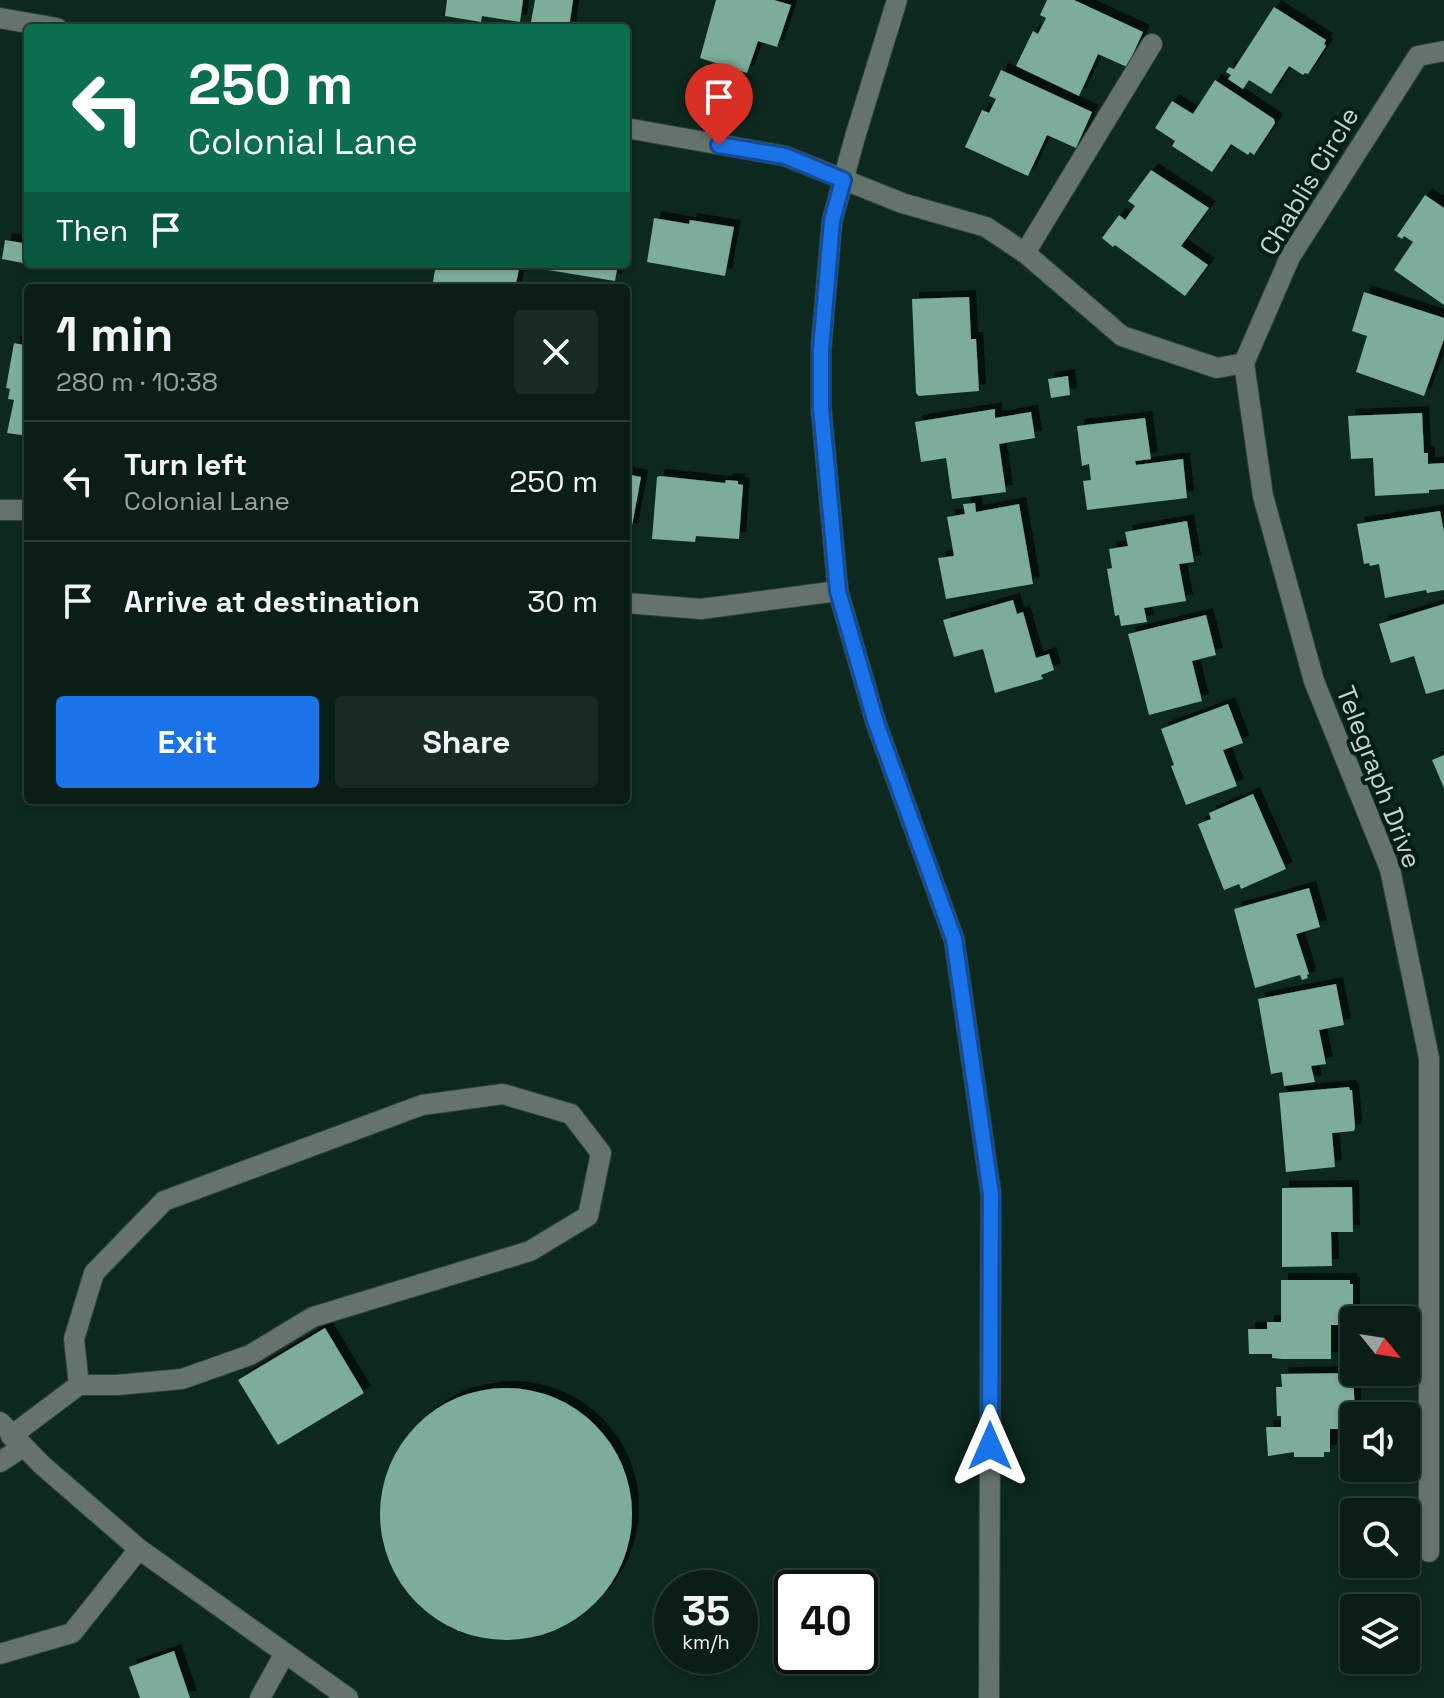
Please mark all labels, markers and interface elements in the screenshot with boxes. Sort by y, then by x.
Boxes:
text: 250 m [188,49,353,120]
icon: left [56,56,160,160]
pin [685,63,753,145]
icon: arrive [697,75,741,119]
street label: Chablis Circle [1251,101,1367,261]
text: Colonial Lane [188,119,418,165]
icon: arrive [144,208,188,252]
text: Then [56,211,128,250]
text: 1 min [56,304,173,365]
button: close [514,310,598,394]
text: 280 m · 10:38 [56,365,218,399]
text: Turn left [124,445,247,484]
icon: left [56,459,100,503]
text: 250 m [509,462,598,501]
text: Colonial Lane [124,484,290,518]
icon: arrive [56,579,100,623]
text: Arrive at destination [124,582,420,621]
text: 30 m [527,582,598,621]
street label: Telegraph Drive [1329,681,1429,873]
button: Exit [56,696,319,788]
button: Share [335,696,598,788]
north arrow [1340,1306,1420,1386]
map controls [1340,1306,1420,1674]
button: sound [1340,1402,1420,1482]
position arrow [948,1404,1032,1488]
button: search [1340,1498,1420,1578]
speed limit sign: 40 [774,1570,878,1674]
text: 35 [682,1586,730,1637]
button: layers [1340,1594,1420,1674]
text: km/h [682,1629,730,1655]

